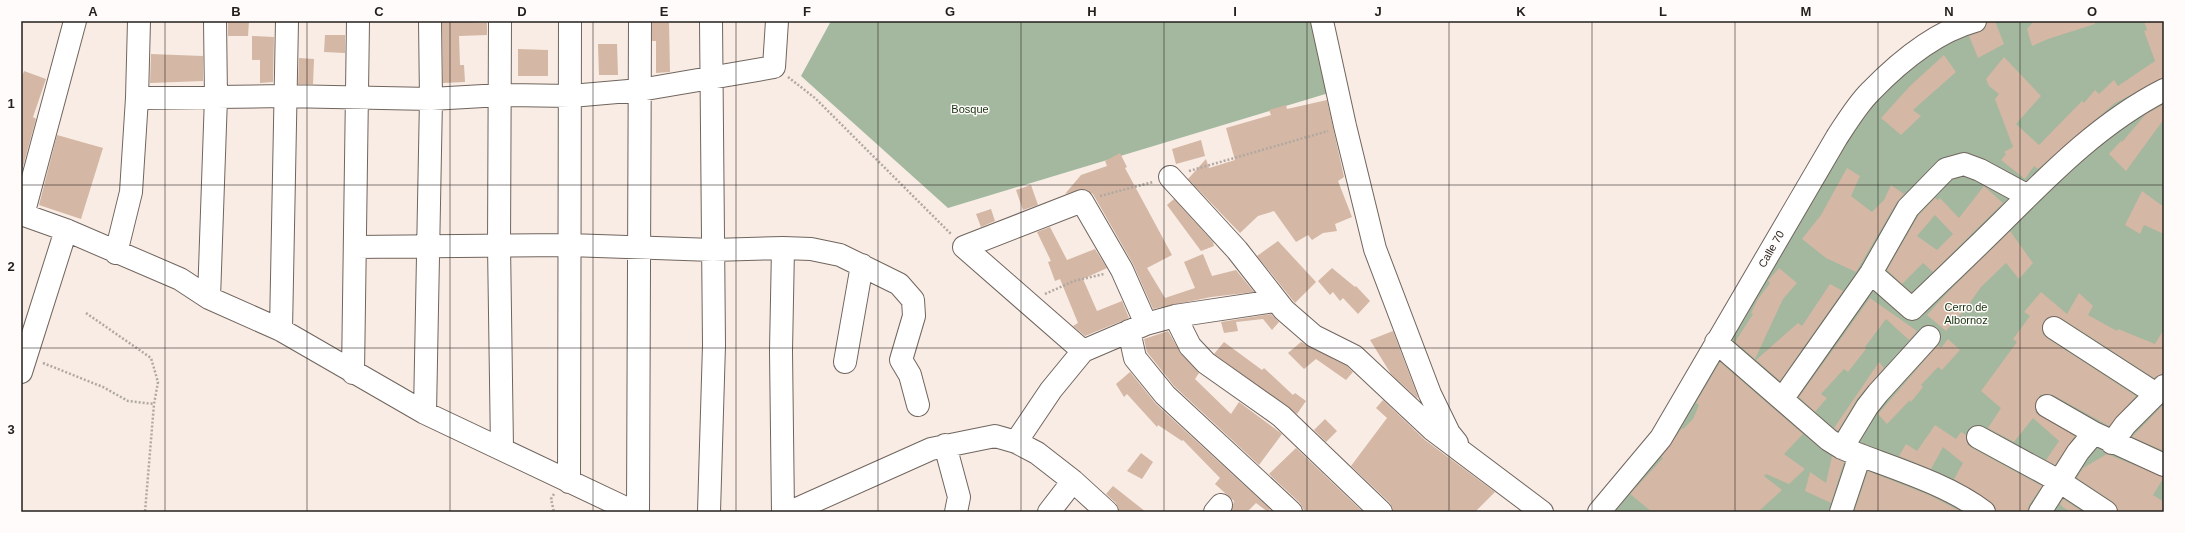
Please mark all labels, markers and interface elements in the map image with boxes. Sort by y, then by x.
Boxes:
text: A [88,4,98,19]
text: B [231,4,241,19]
text: C [374,4,384,19]
text: D [517,4,527,19]
text: E [660,4,669,19]
text: F [803,4,811,19]
text: G [945,4,955,19]
text: H [1087,4,1097,19]
text: I [1233,4,1237,19]
text: J [1374,4,1382,19]
text: K [1516,4,1526,19]
text: L [1659,4,1667,19]
text: M [1801,4,1811,19]
text: N [1944,4,1954,19]
text: O [2087,4,2097,19]
text: 1 [7,96,15,111]
park label: Bosque [951,103,989,115]
street label: Calle 70 [1756,229,1786,269]
text: 2 [7,259,15,274]
park label: Cerro de Albornoz [1944,301,1988,326]
text: 3 [7,422,15,437]

